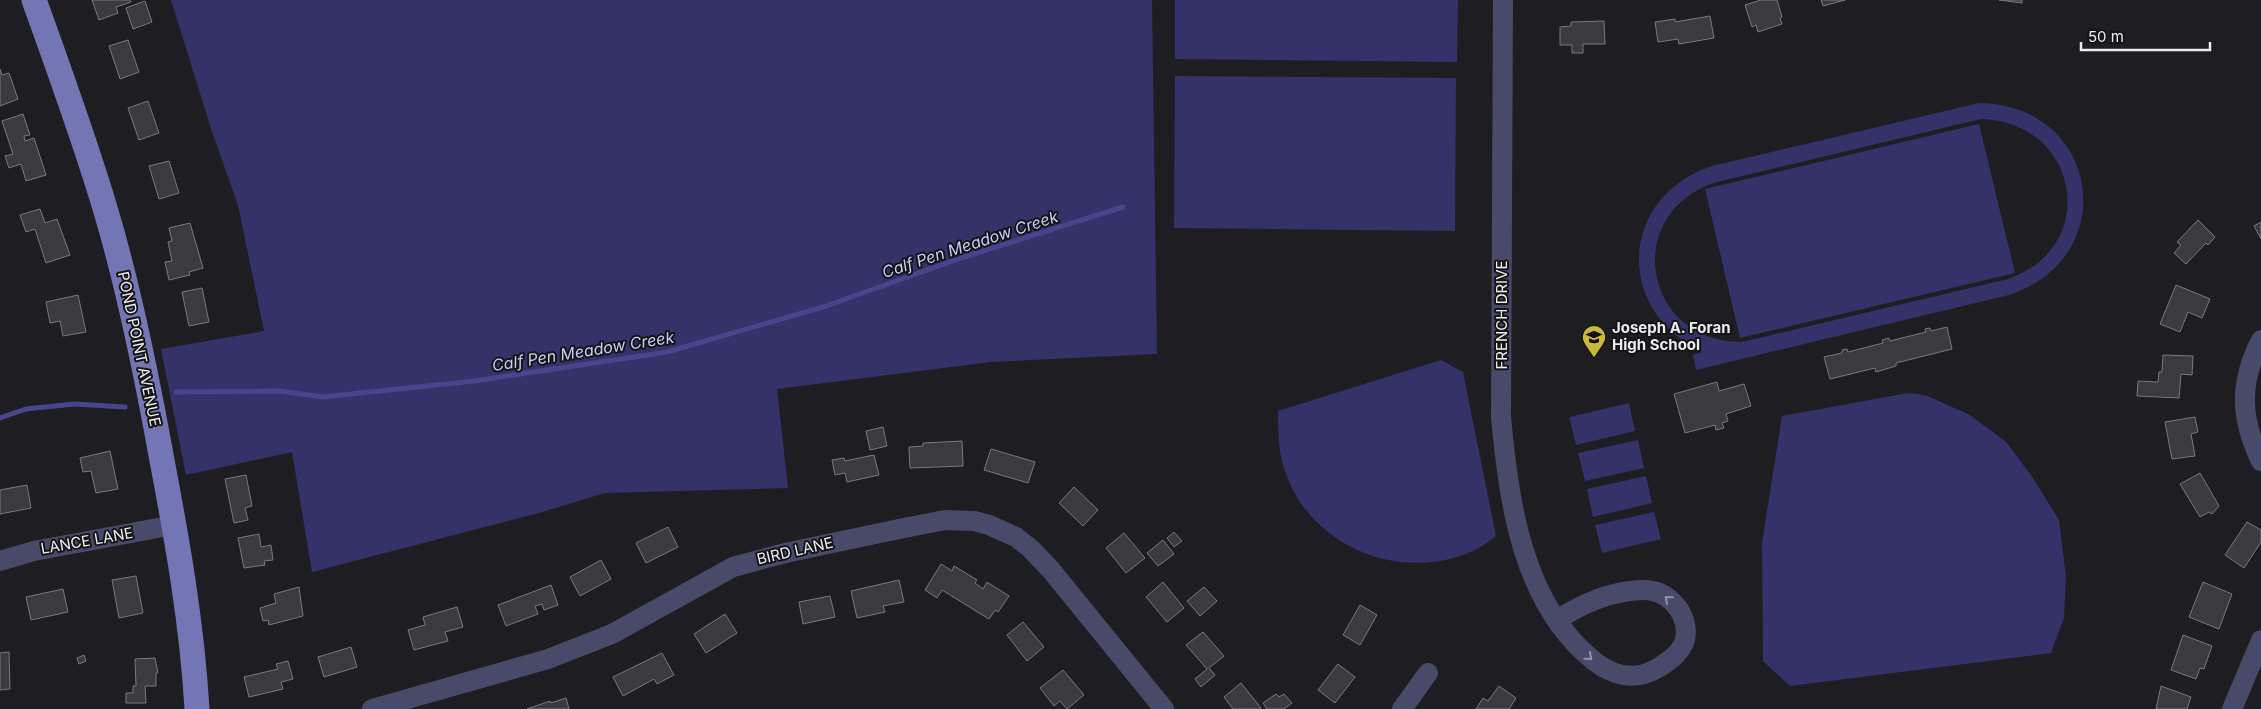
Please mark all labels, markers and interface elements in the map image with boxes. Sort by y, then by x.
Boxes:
scale bar [2081,20,2210,52]
text: 50 m [2088,27,2124,46]
water label: Calf Pen Meadow Creek [879,206,1061,282]
street label: FRENCH DRIVE [1492,260,1511,370]
street label: POND POINT AVENUE [114,270,165,428]
place label: Joseph A. Foran High School [1612,318,1730,354]
school or university icon: Joseph A. Foran High School [1581,324,1607,358]
water label: Calf Pen Meadow Creek [491,327,676,375]
street label: LANCE LANE [39,523,135,558]
street label: BIRD LANE [755,533,835,569]
one-way arrow [1665,596,1674,605]
one-way arrow [1583,651,1592,660]

